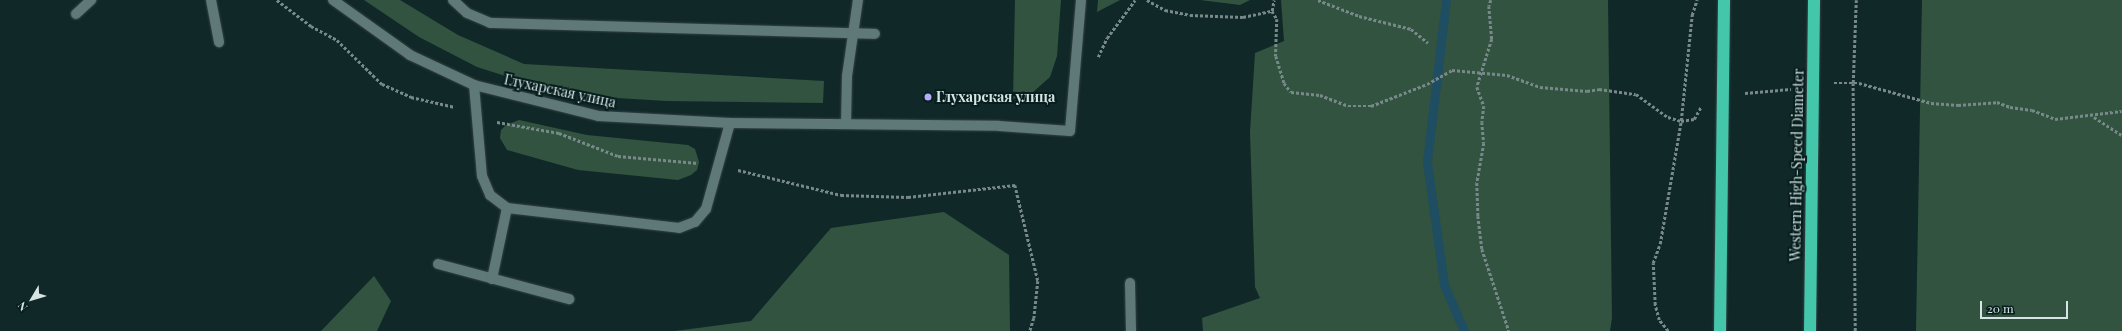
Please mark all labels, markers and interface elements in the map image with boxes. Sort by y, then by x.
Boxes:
street label: Western High-Speed Diameter [1787,68,1807,262]
street label: Глухарская улица [503,71,617,111]
place label: Глухарская улица [936,89,1055,105]
marker: Глухарская улица [923,92,933,102]
north arrow [12,279,52,319]
scale bar [1982,293,2070,319]
text: N [14,299,31,314]
text: 20 m [1987,300,2014,316]

